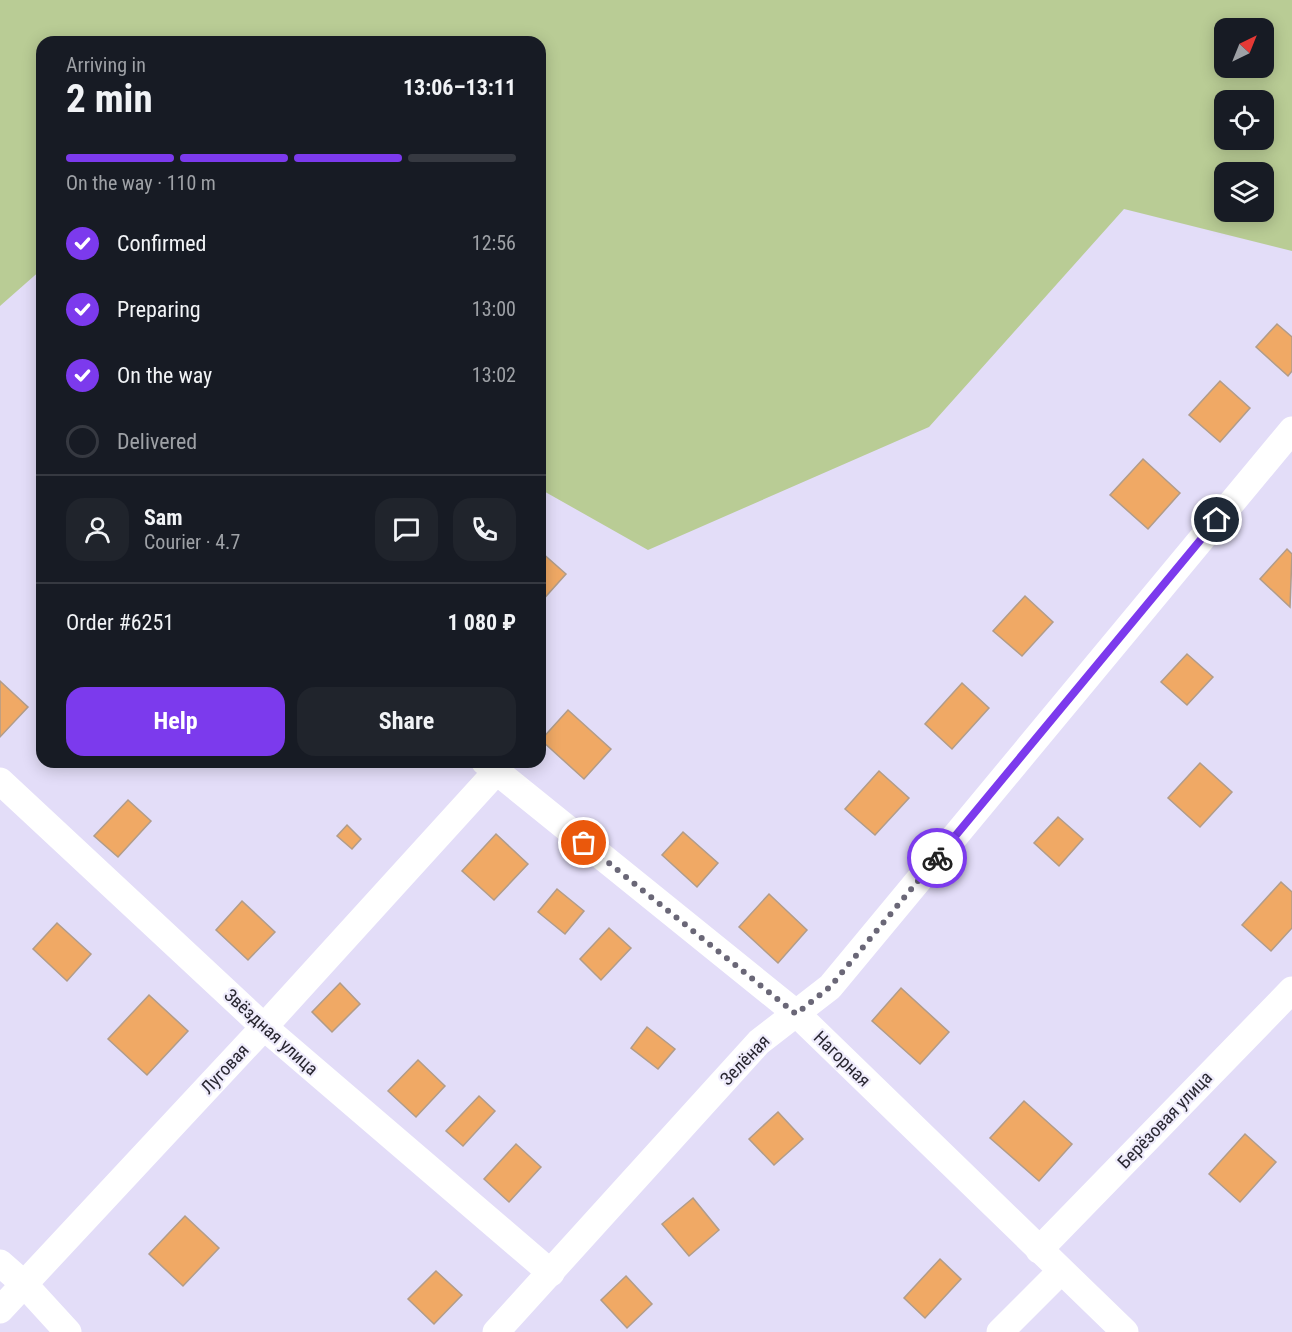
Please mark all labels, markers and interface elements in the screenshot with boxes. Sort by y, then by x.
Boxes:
north arrow [1214,18,1274,78]
map controls [1214,18,1274,222]
text: Arriving in [66,53,146,77]
text: 13:06–13:11 [403,75,516,100]
text: 2 min [66,76,153,122]
button: locate [1214,90,1274,150]
button: layers [1214,162,1274,222]
text: On the way · 110 m [66,171,216,195]
icon: check [66,227,99,260]
text: Confirmed [117,231,206,256]
text: 12:56 [472,231,516,255]
icon: check [66,293,99,326]
text: Preparing [117,297,201,322]
text: 13:00 [472,297,516,321]
icon: check [66,359,99,392]
text: On the way [117,363,212,388]
text: 13:02 [472,363,516,387]
text: Delivered [117,429,197,454]
pin [1191,494,1242,545]
button: person [66,498,129,561]
button: chat [375,498,438,561]
button: phone [453,498,516,561]
icon: home [1200,503,1233,536]
text: Sam [144,505,183,530]
text: Courier · 4.7 [144,530,240,554]
text: Order #6251 [66,610,174,635]
text: 1 080 ₽ [448,610,516,635]
button: Help [66,687,285,756]
button: Share [297,687,516,756]
pin [558,817,609,868]
icon: bag [567,826,600,859]
courier [907,828,967,888]
icon: bike [921,842,954,875]
street label: Звёздная улица [220,984,322,1079]
street label: Нагорная [810,1027,875,1091]
street label: Зелёная [716,1030,774,1089]
street label: Луговая [196,1039,253,1098]
street label: Берёзовая улица [1113,1067,1216,1173]

